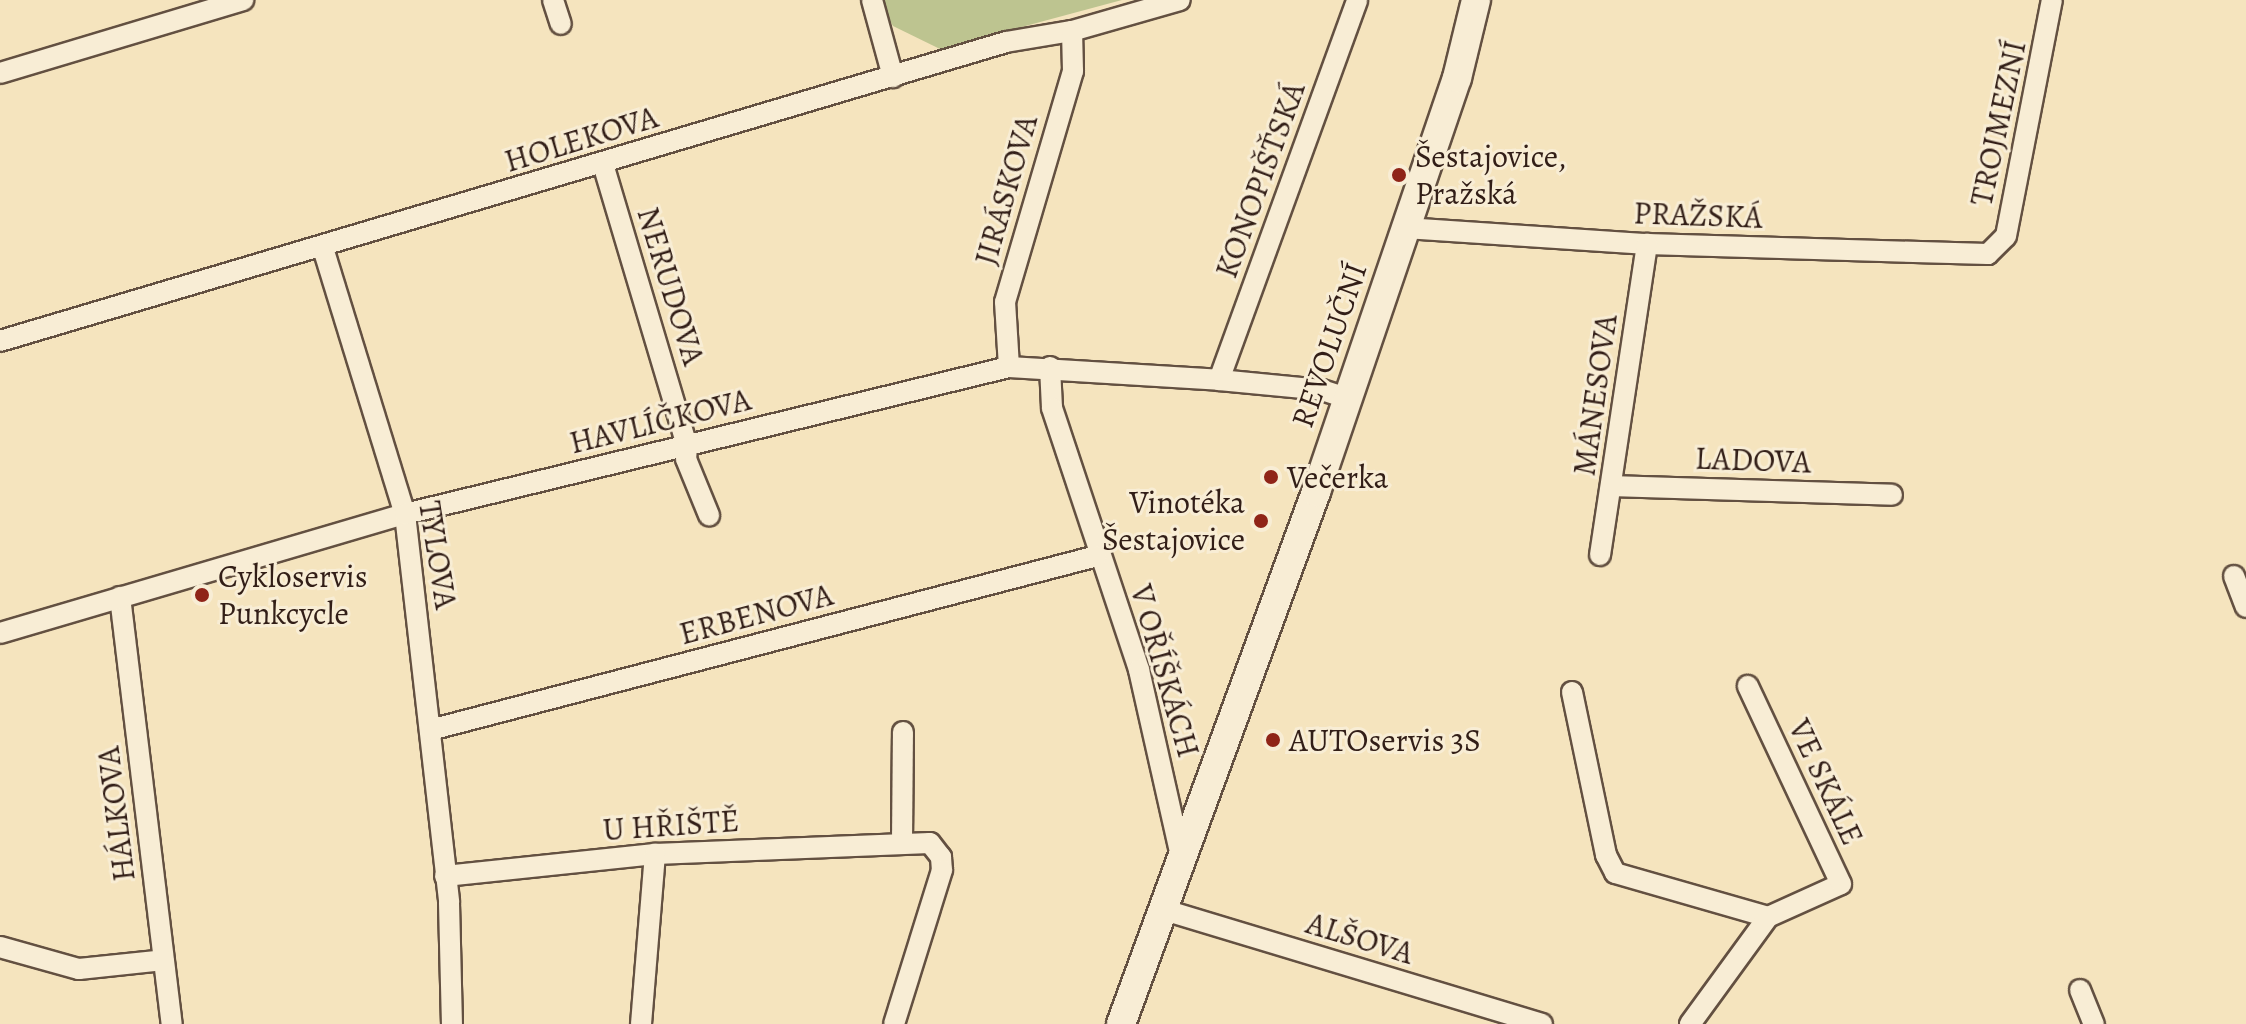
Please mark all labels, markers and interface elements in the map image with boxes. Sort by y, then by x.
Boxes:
street label: TROJMEZNÍ [1962,37,2034,209]
street label: KONOPIŠŤSKÁ [1207,77,1313,283]
street label: HOLEKOVA [500,97,662,181]
street label: JIRÁSKOVA [966,110,1046,270]
place label: Šestajovice, Pražská [1415,138,1567,213]
marker: Šestajovice, Pražská [1390,166,1408,184]
street label: PRAŽSKÁ [1633,194,1763,236]
street label: NERUDOVA [629,202,713,370]
street label: REVOLUČNÍ [1283,258,1375,432]
street label: MÁNESOVA [1565,312,1625,478]
street label: HAVLÍČKOVA [565,380,755,462]
street label: LADOVA [1694,439,1812,481]
place label: Večerka [1287,458,1388,496]
marker: Večerka [1262,468,1280,486]
place label: Vinotéka Šestajovice [1102,484,1245,559]
street label: TYLOVA [411,498,465,612]
marker: Vinotéka Šestajovice [1252,512,1270,530]
place label: Cykloservis Punkcycle [218,558,368,633]
street label: ERBENOVA [675,575,837,653]
street label: V OŘÍŠKÁCH [1122,580,1208,762]
marker: Cykloservis Punkcycle [193,586,211,604]
street label: VE SKÁLE [1780,713,1872,851]
place label: AUTOservis 3S [1289,721,1481,759]
marker: AUTOservis 3S [1264,731,1282,749]
street label: HÁLKOVA [89,744,143,884]
street label: U HŘIŠTĚ [601,801,741,849]
street label: ALŠOVA [1302,904,1418,972]

